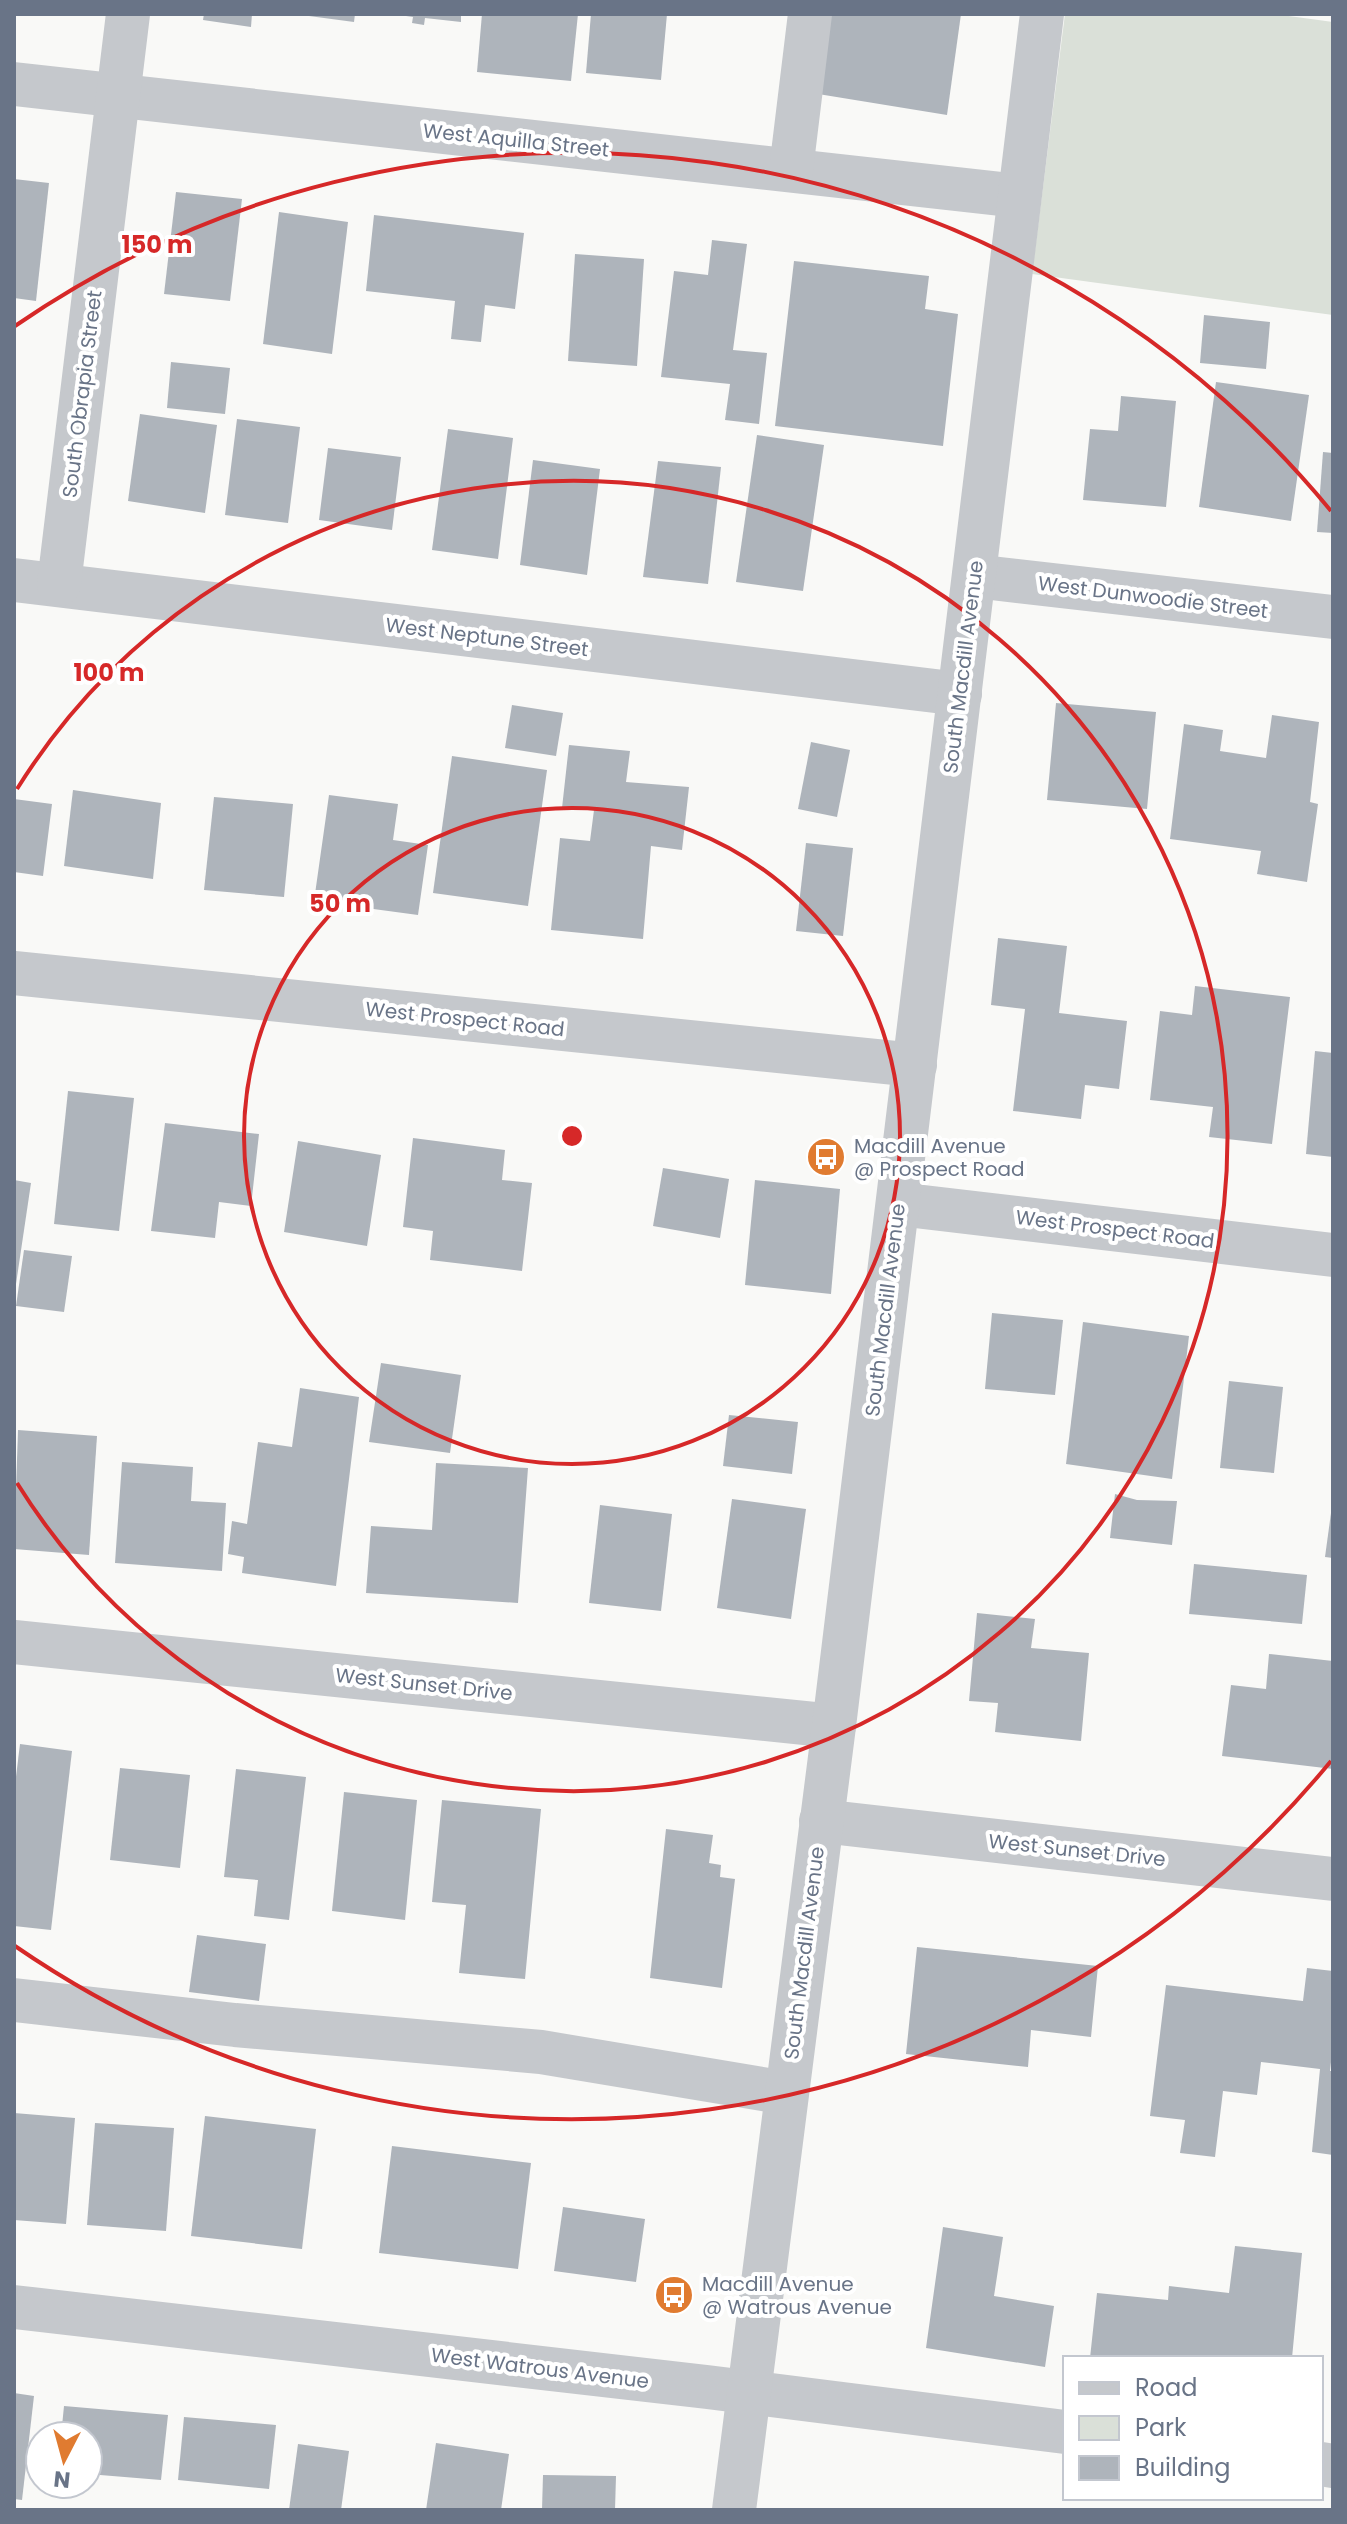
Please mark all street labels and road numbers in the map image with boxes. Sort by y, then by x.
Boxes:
street label: West Aquilla Street [422,116,610,164]
street label: South Obrapia Street [55,289,109,499]
street label: South Macdill Avenue [936,559,990,775]
street label: West Dunwoodie Street [1036,569,1270,625]
street label: West Neptune Street [384,611,590,663]
street label: West Prospect Road [364,995,566,1043]
street label: South Macdill Avenue [858,1202,912,1418]
street label: West Prospect Road [1014,1203,1216,1255]
street label: West Sunset Drive [334,1661,514,1707]
street label: West Sunset Drive [987,1827,1167,1873]
street label: South Macdill Avenue [777,1845,831,2061]
street label: West Watrous Avenue [429,2341,651,2395]

